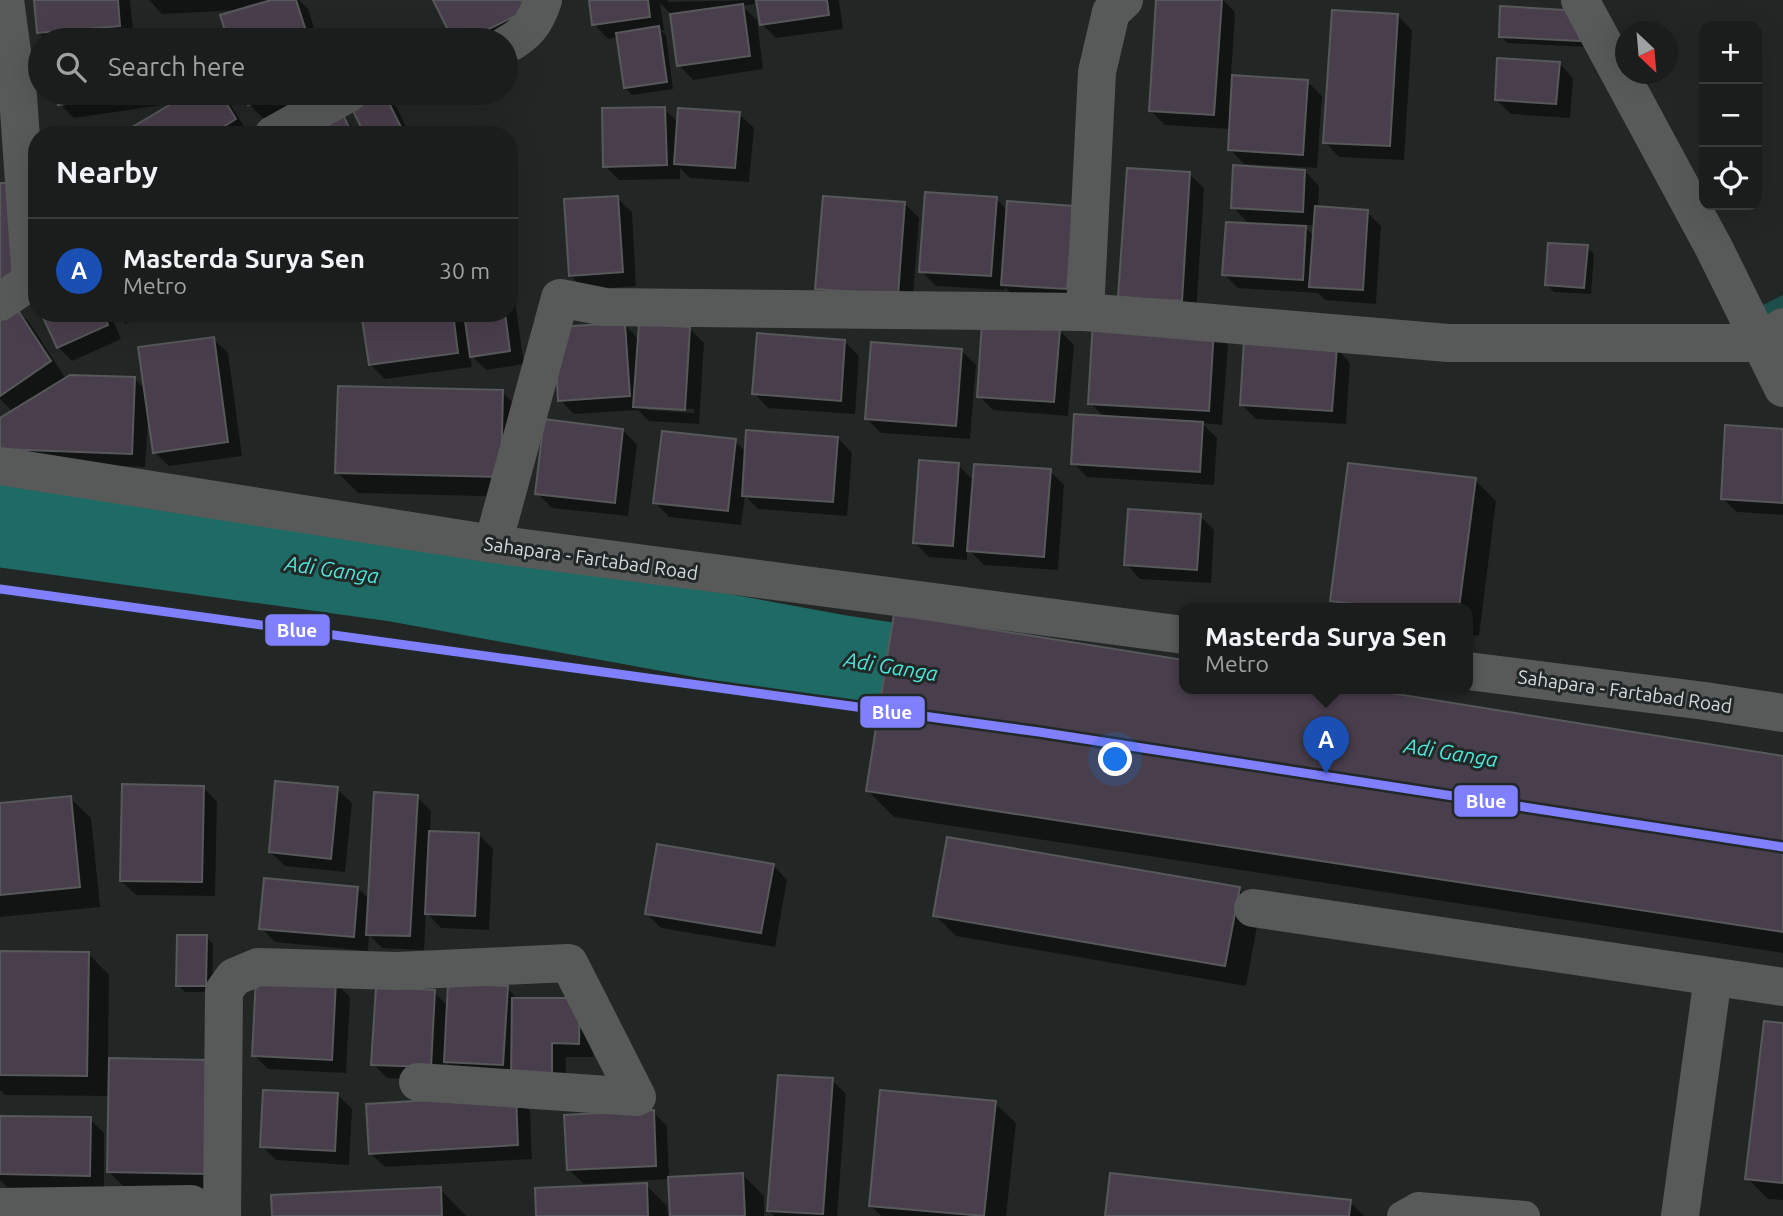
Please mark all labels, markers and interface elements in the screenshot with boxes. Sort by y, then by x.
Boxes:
north arrow [1615,21,1678,84]
map controls [1699,21,1762,210]
button: + [1699,21,1762,84]
search box [28,28,518,105]
icon: search [52,48,90,86]
text: Search here [108,52,245,81]
button: − [1699,84,1762,147]
button: locate [1699,147,1762,210]
text: Nearby [56,155,158,189]
text: Masterda Surya Sen [123,244,365,273]
text: A [71,258,87,283]
text: 30 m [439,258,490,283]
text: Metro [123,273,187,298]
street label: Sahapara - Fartabad Road [483,532,699,584]
water label: Adi Ganga [282,550,381,587]
popup [1179,603,1473,694]
line badge: Blue [264,613,331,647]
text: Blue [277,619,317,641]
text: Masterda Surya Sen [1205,622,1447,651]
water label: Adi Ganga [841,647,940,685]
text: Metro [1205,651,1269,676]
street label: Sahapara - Fartabad Road [1517,665,1733,717]
line badge: Blue [859,695,926,729]
text: Blue [872,701,912,723]
pin: A [1303,716,1349,774]
water label: Adi Ganga [1401,733,1500,771]
your location [1098,742,1132,776]
line badge: Blue [1453,784,1519,818]
text: Blue [1466,790,1506,812]

